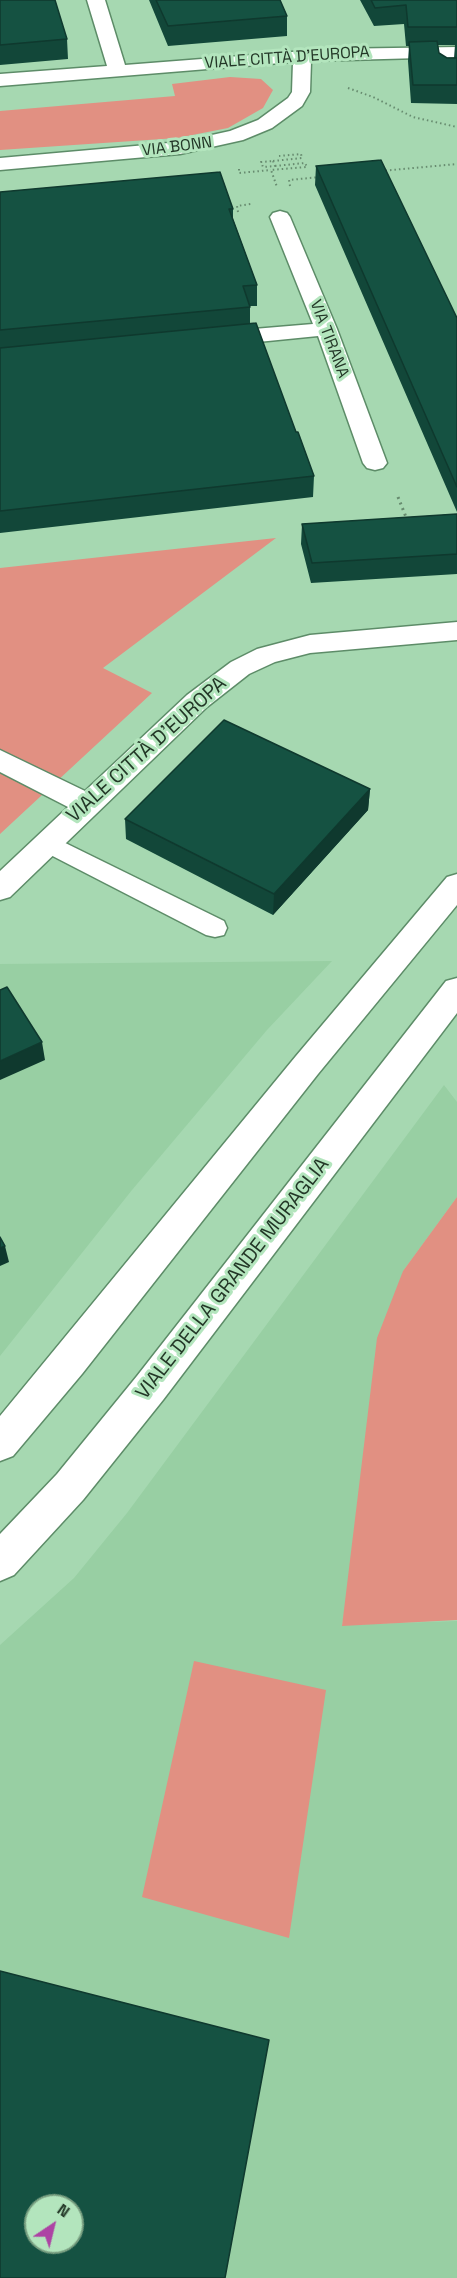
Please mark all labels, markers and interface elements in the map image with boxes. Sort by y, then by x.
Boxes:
street label: VIALE CITTÀ D'EUROPA [204,43,370,73]
street label: VIA BONN [141,133,213,161]
street label: VIA TIRANA [305,297,353,381]
street label: VIALE CITTÀ D'EUROPA [62,672,232,828]
street label: VIALE DELLA GRANDE MURAGLIA [131,1153,335,1405]
north arrow [24,2194,84,2254]
text: N [53,2199,74,2222]

